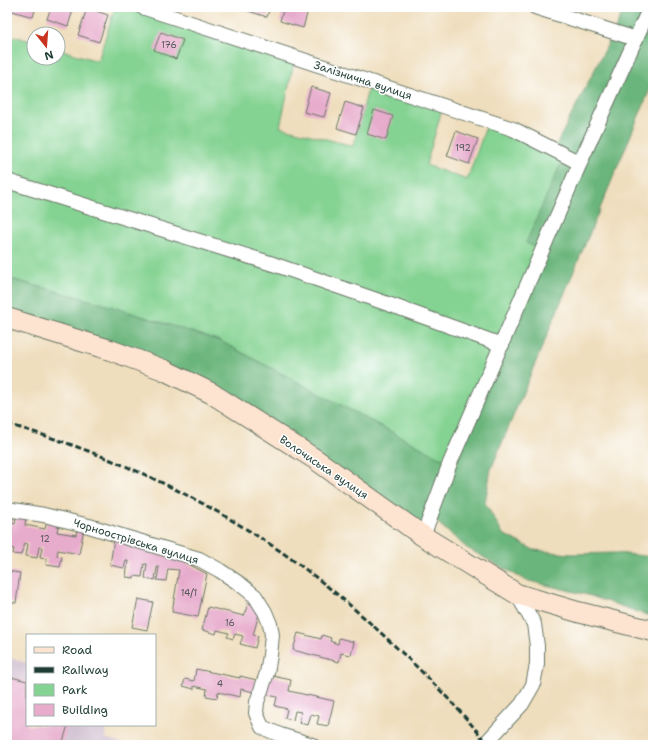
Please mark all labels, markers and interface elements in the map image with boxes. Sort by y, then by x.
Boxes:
north arrow [26,26,66,66]
house number: 176 [161,39,177,51]
text: N [42,47,55,64]
street label: Залізнична вулиця [312,58,414,103]
house number: 192 [455,142,471,154]
street label: Волочиська вулиця [276,432,371,503]
street label: Чорноострівська вулиця [71,515,200,568]
house number: 12 [40,533,50,545]
house number: 14/1 [181,587,197,599]
house number: 16 [225,617,235,629]
legend [26,634,156,726]
text: Road [62,642,93,658]
text: Railway [62,662,109,678]
house number: 4 [217,678,223,690]
text: Park [62,682,88,698]
text: Building [62,702,108,718]

